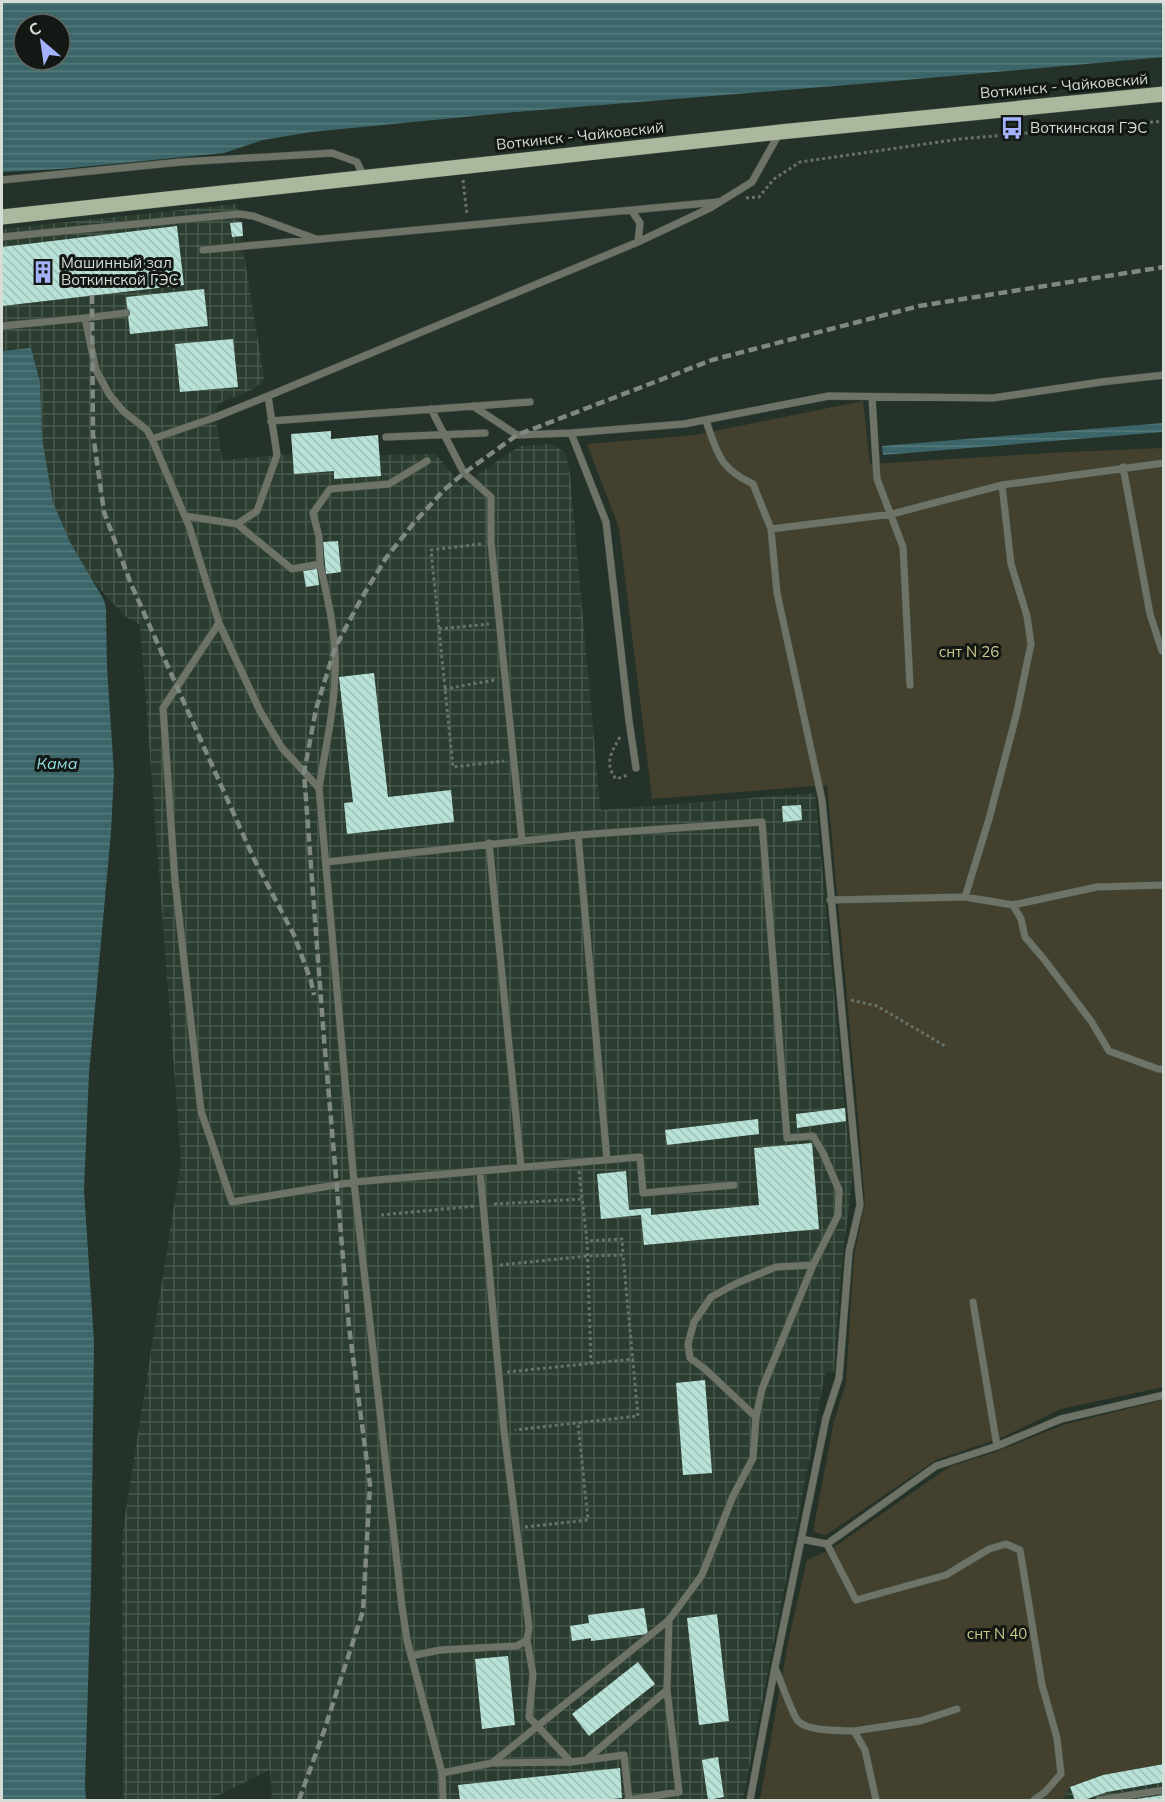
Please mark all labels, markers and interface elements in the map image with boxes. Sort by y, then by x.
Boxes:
north arrow [12,12,72,72]
text: С [25,17,44,40]
street label: Воткинск - Чайковский [979,69,1149,102]
bus stop icon: Воткинская ГЭС [999,115,1025,141]
street label: Воткинск - Чайковский [495,117,665,154]
place label: Воткинская ГЭС [1030,118,1148,137]
place label: Машинный зал Воткинской ГЭС [61,253,179,289]
building icon: Машинный зал Воткинской ГЭС [30,259,56,285]
park label: снт N 26 [939,642,999,661]
water label: Кама [37,753,78,773]
park label: снт N 40 [967,1624,1027,1643]

